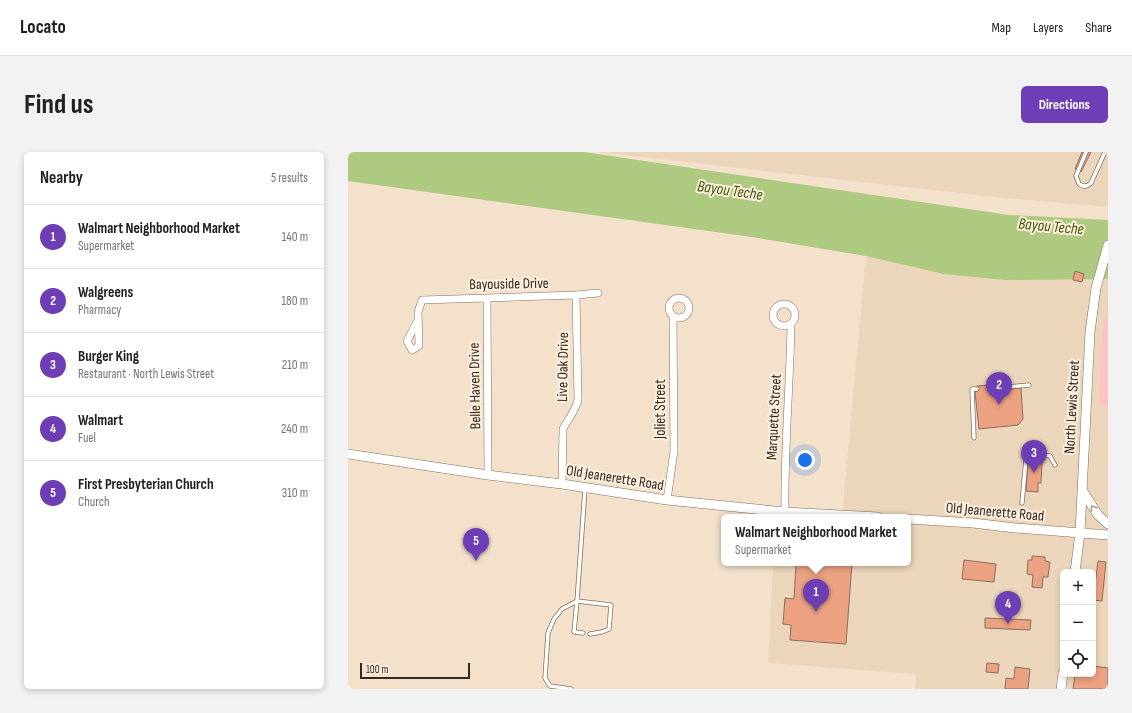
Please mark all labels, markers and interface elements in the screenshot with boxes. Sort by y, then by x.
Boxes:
text: Locato [20,16,66,39]
text: Map [991,19,1011,36]
text: Layers [1033,19,1063,36]
text: Share [1085,19,1112,36]
button: Directions [1021,86,1108,123]
text: Find us [24,88,93,121]
text: Nearby [40,168,83,188]
text: 5 results [271,170,308,186]
water label: Bayou Teche [696,177,764,205]
water label: Bayou Teche [1017,215,1085,239]
text: Walmart Neighborhood Market [78,219,240,238]
text: 1 [50,229,56,245]
text: 140 m [282,229,308,245]
text: Supermarket [78,238,134,254]
street label: Bayouside Drive [469,274,549,294]
text: Walgreens [78,283,133,302]
text: 2 [50,293,56,309]
text: 180 m [282,293,308,309]
text: Pharmacy [78,302,121,318]
street label: Live Oak Drive [553,332,573,402]
street label: Belle Haven Drive [465,342,485,430]
text: Burger King [78,347,139,366]
text: 3 [50,357,56,373]
text: 210 m [282,357,308,373]
street label: North Lewis Street [1060,359,1084,454]
text: Restaurant · North Lewis Street [78,366,214,382]
pin: 2 [986,372,1012,405]
street label: Marquette Street [762,373,786,461]
street label: Joliet Street [651,379,670,440]
text: Walmart [78,411,123,430]
text: 4 [50,421,56,437]
text: 240 m [281,421,308,437]
text: Fuel [78,430,96,446]
pin: 3 [1021,440,1047,473]
your location [795,450,815,470]
street label: Old Jeanerette Road [565,461,665,495]
text: First Presbyterian Church [78,475,214,494]
text: 5 [50,485,56,501]
text: 310 m [282,485,308,501]
text: Church [78,494,110,510]
street label: Old Jeanerette Road [945,498,1045,526]
one-way arrow [1091,505,1098,512]
popup [721,514,911,566]
text: Walmart Neighborhood Market [735,523,897,542]
pin: 5 [463,528,489,561]
text: Supermarket [735,542,791,558]
map controls [1060,569,1096,677]
button: + [1060,569,1096,605]
pin: 1 [803,579,829,612]
pin: 4 [995,591,1021,624]
button: − [1060,605,1096,641]
button: locate [1060,641,1096,677]
scale bar [360,661,470,680]
text: 100 m [366,663,388,676]

